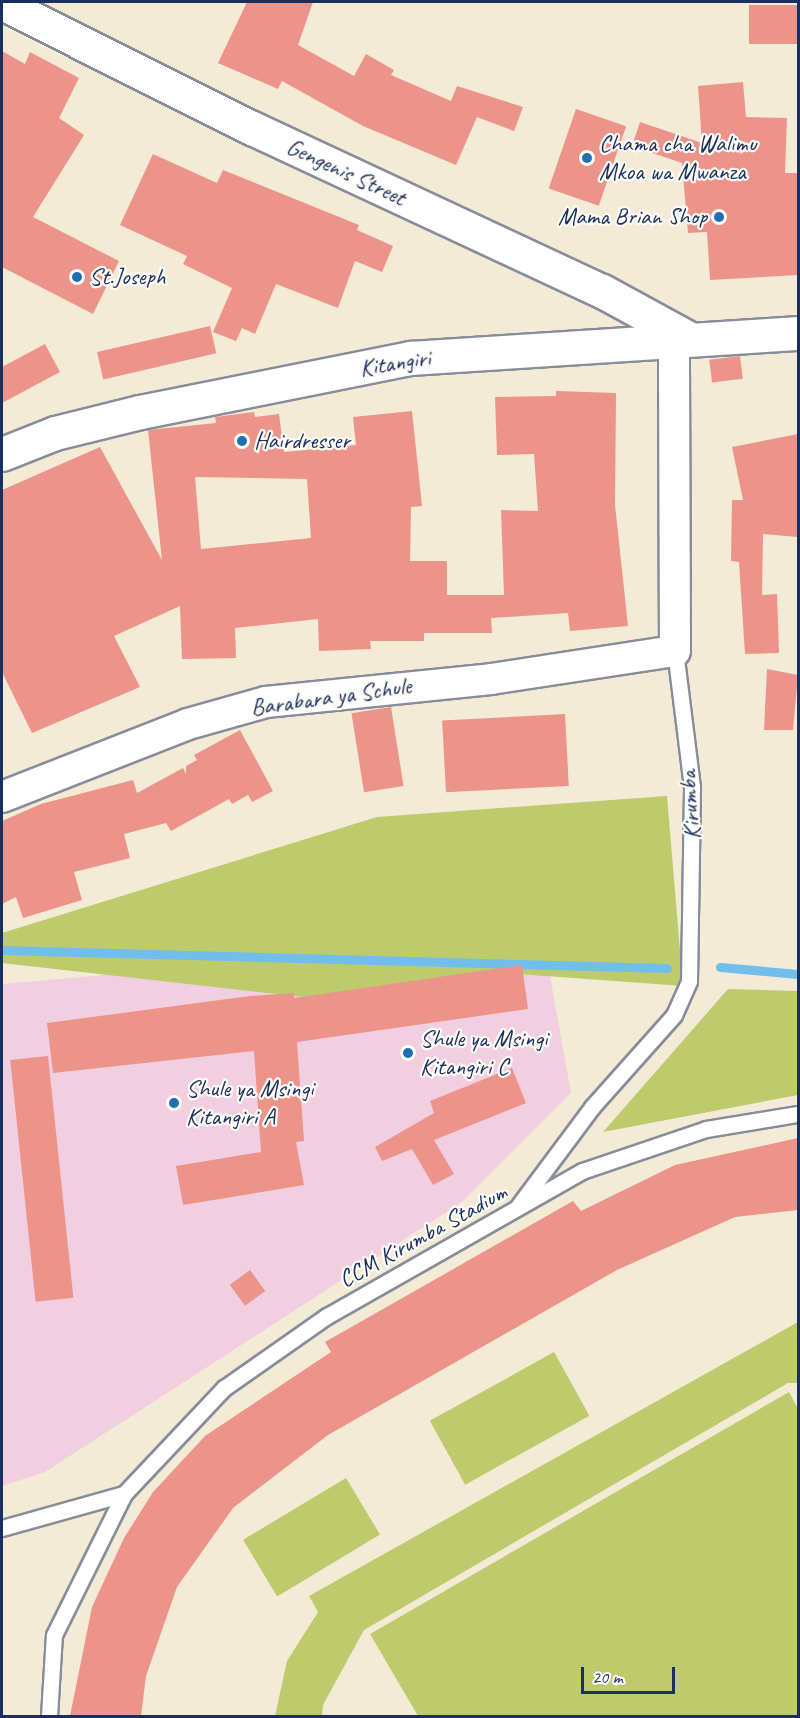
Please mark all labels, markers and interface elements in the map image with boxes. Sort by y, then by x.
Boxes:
place label: Chama cha Walimu Mkoa wa Mwanza [599,130,758,186]
street label: Gengenis Street [282,132,410,212]
marker: Chama cha Walimu Mkoa wa Mwanza [580,151,594,165]
place label: Mama Brian Shop [558,203,707,231]
marker: Mama Brian Shop [712,210,726,224]
place label: St.Joseph [89,263,165,291]
marker: St.Joseph [70,270,84,284]
street label: Kitangiri [358,343,432,383]
place label: Hairdresser [254,427,350,455]
marker: Hairdresser [235,434,249,448]
street label: Barabara ya Schule [249,671,413,723]
street label: Kirumba [673,769,707,841]
place label: Shule ya Msingi Kitangiri C [420,1025,548,1081]
marker: Shule ya Msingi Kitangiri C [401,1046,415,1060]
place label: Shule ya Msingi Kitangiri A [186,1075,314,1131]
marker: Shule ya Msingi Kitangiri A [167,1096,181,1110]
street label: CCM Kirumba Stadium [334,1178,512,1294]
scale bar [584,1655,678,1693]
text: 20 m [592,1666,623,1688]

